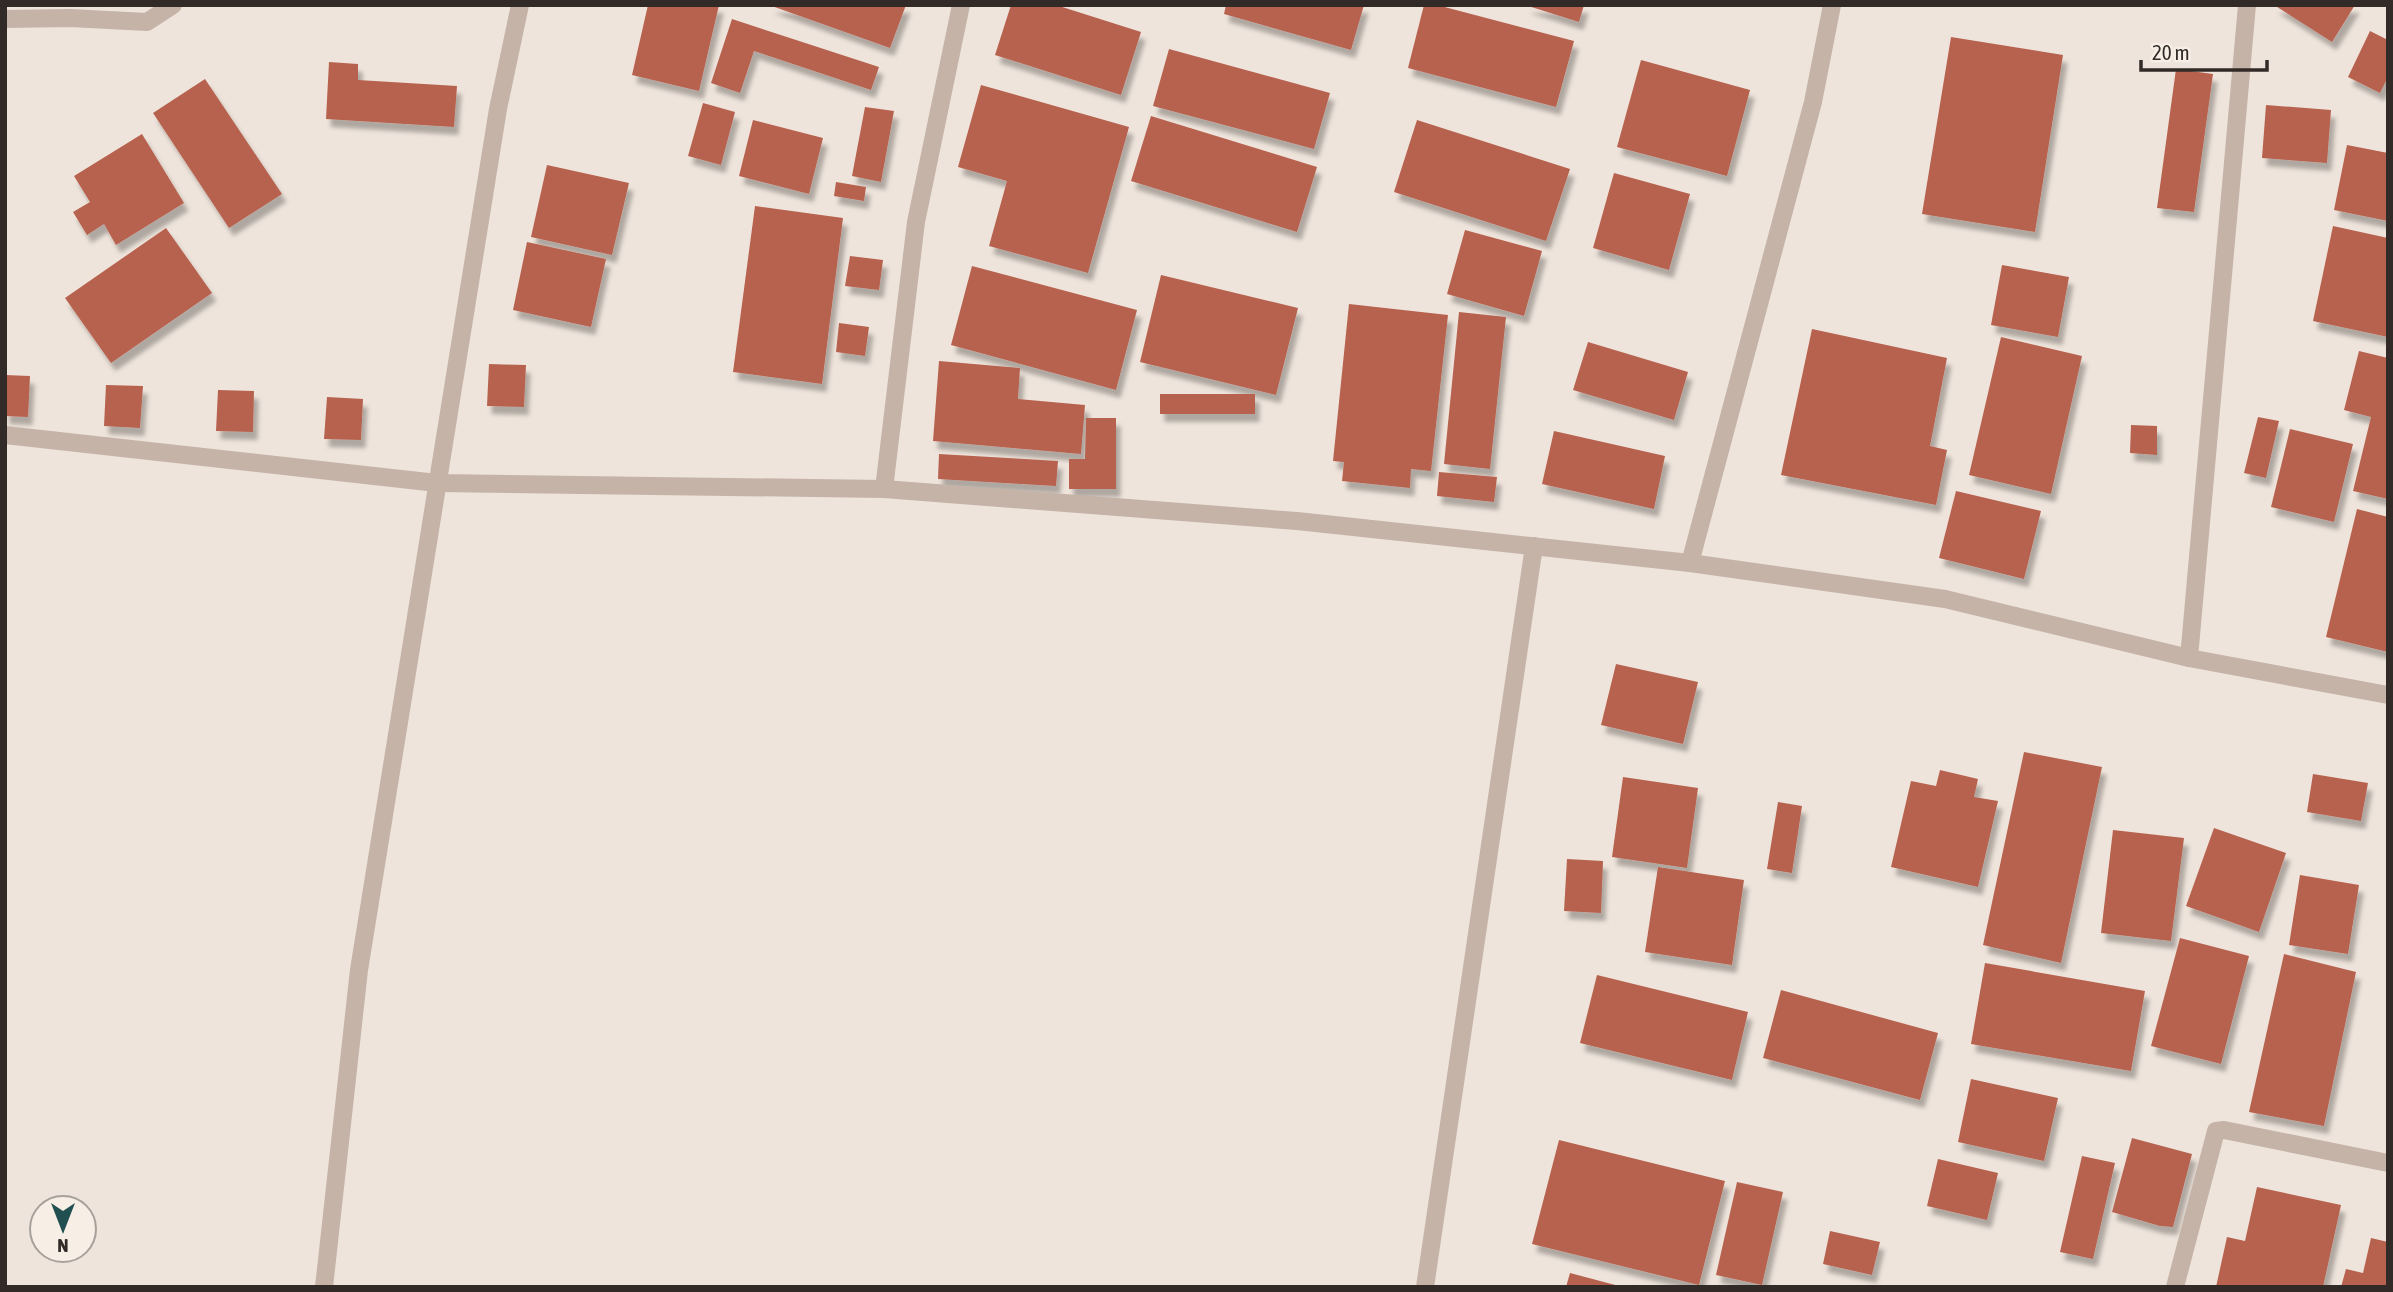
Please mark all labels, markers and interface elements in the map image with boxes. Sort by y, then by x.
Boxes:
scale bar [2141,28,2267,72]
text: 20 m [2152,40,2190,64]
north arrow [28,1194,98,1264]
text: N [57,1235,69,1257]

